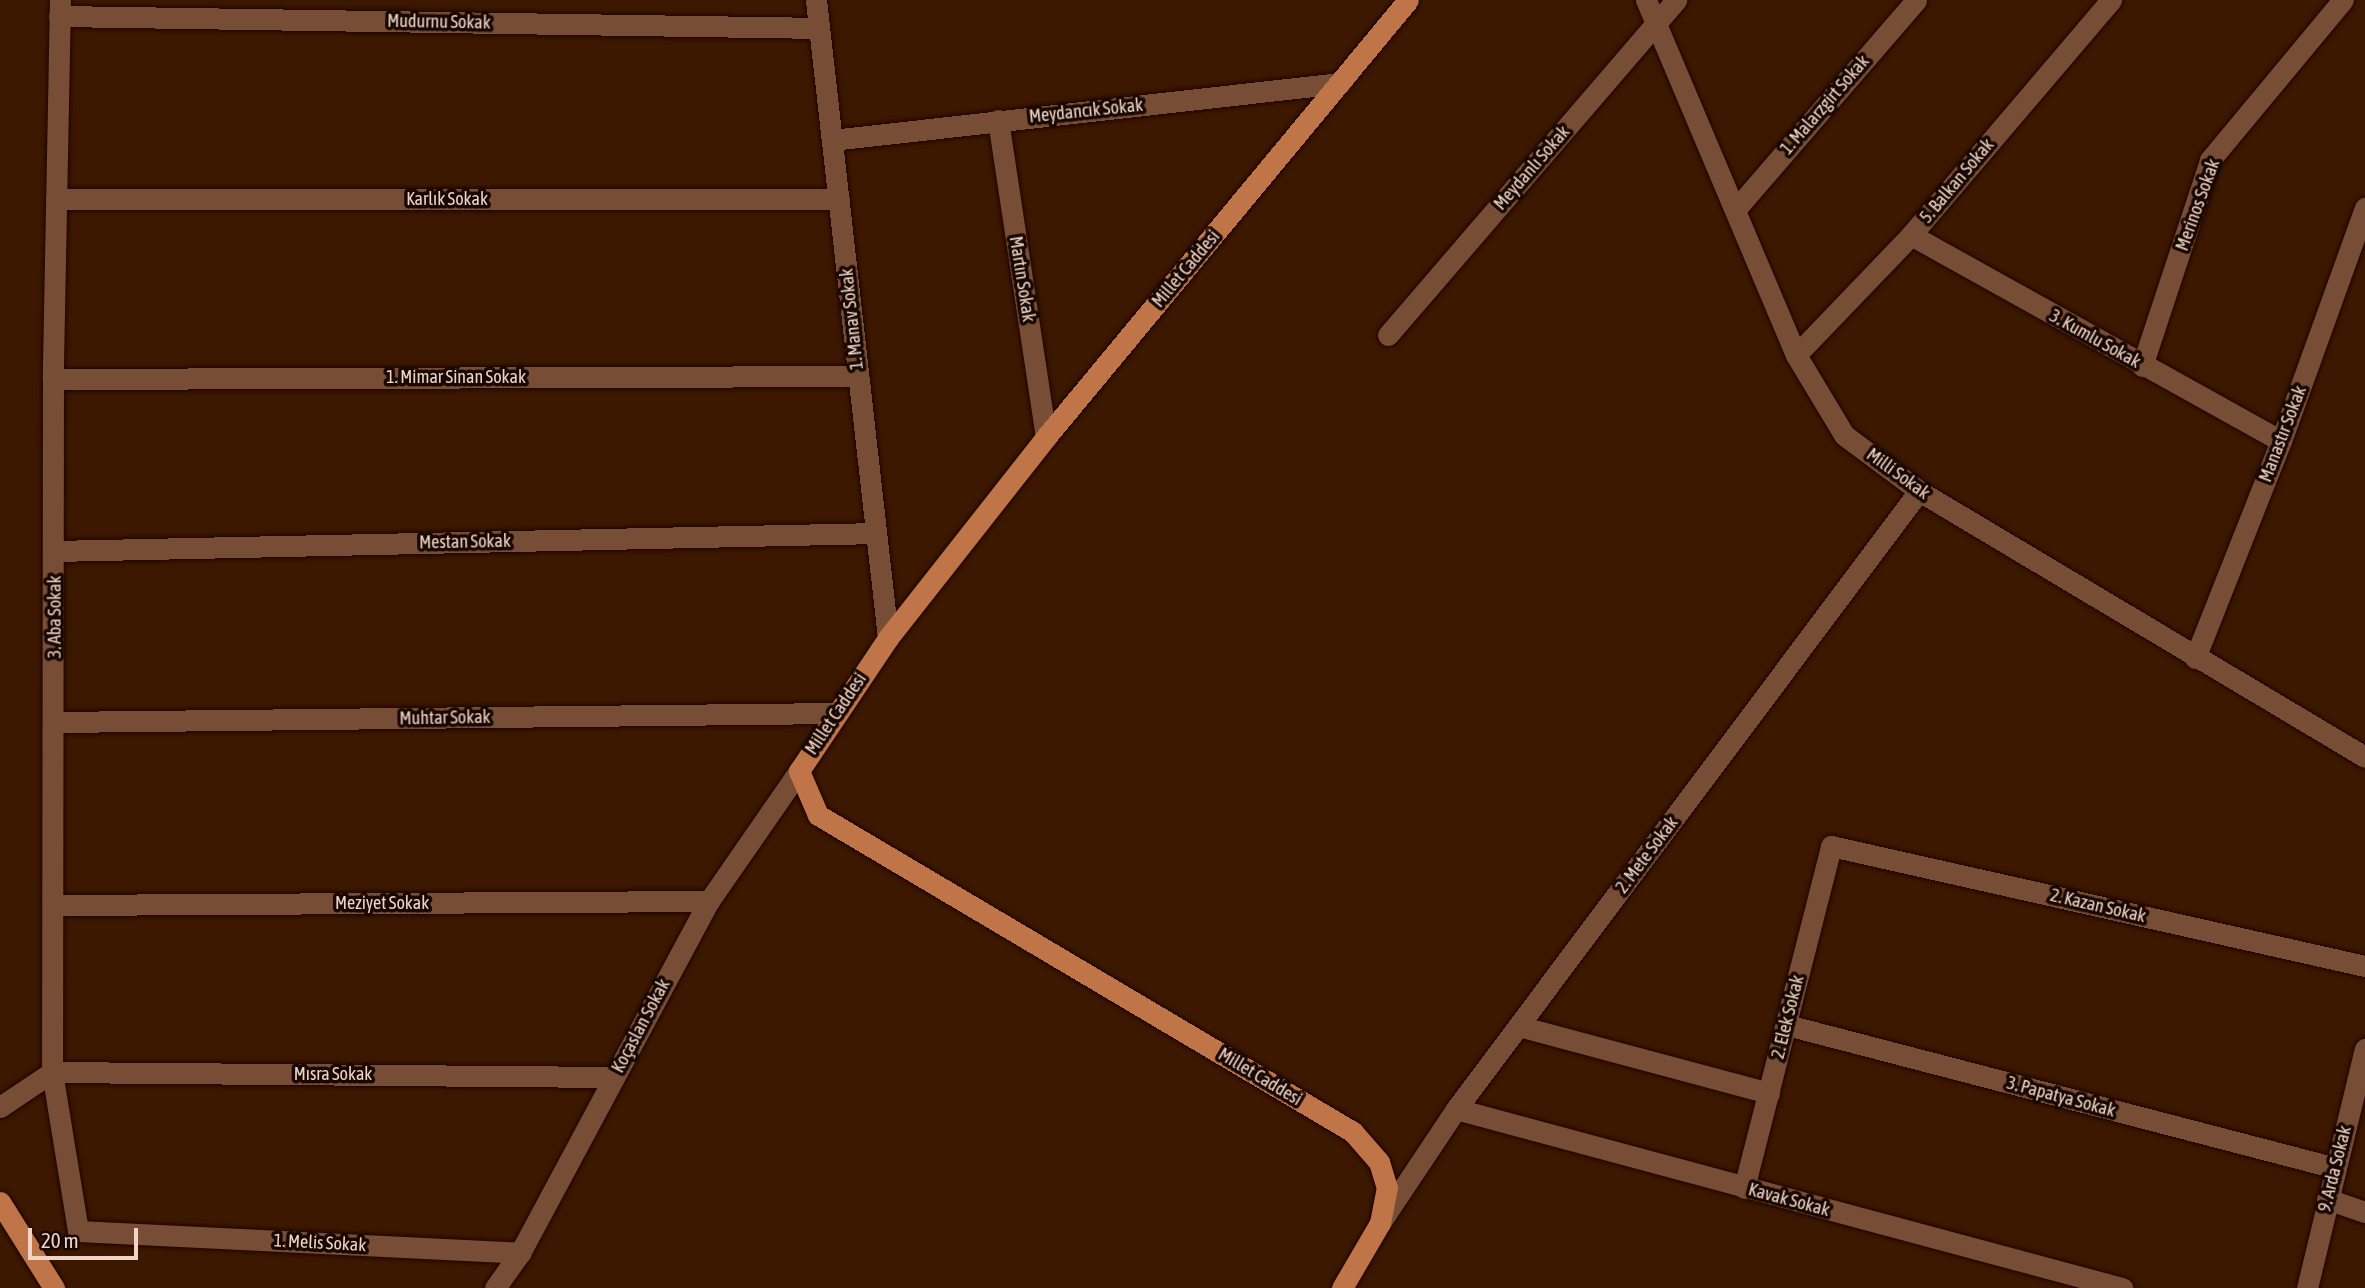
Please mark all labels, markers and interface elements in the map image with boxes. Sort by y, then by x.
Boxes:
street label: Mudurnu Sokak [387,10,491,34]
street label: 1. Malarzgirt Sokak [1776,51,1874,159]
street label: Meydancık Sokak [1028,94,1144,128]
street label: Meydanlı Sokak [1490,121,1574,215]
street label: 5. Balkan Sokak [1915,134,1999,228]
street label: Merinos Sokak [2171,156,2225,254]
street label: Karlık Sokak [406,188,488,210]
street label: Millet Caddesi [1148,226,1224,312]
street label: Martın Sokak [1005,235,1039,323]
street label: 1. Manav Sokak [836,267,868,371]
street label: 3. Kumlu Sokak [2046,305,2144,373]
street label: 1. Mimar Sinan Sokak [386,366,526,388]
street label: Manastır Sokak [2255,383,2311,485]
street label: Milli Sokak [1862,444,1934,504]
street label: Mestan Sokak [419,530,511,554]
street label: 3. Aba Sokak [44,576,66,658]
street label: Millet Caddesi [801,669,871,759]
street label: Muhtar Sokak [399,706,491,730]
street label: 2. Mete Sokak [1611,812,1683,898]
street label: 2. Kazan Sokak [2048,885,2148,927]
street label: Meziyet Sokak [335,892,429,914]
street label: 2. Elek Sokak [1767,973,1809,1061]
street label: Koçaslan Sokak [607,976,675,1076]
street label: Millet Caddesi [1214,1044,1306,1110]
street label: Mısra Sokak [294,1063,372,1085]
street label: 3. Papatya Sokak [2004,1072,2118,1122]
street label: 9. Arda Sokak [2314,1124,2356,1214]
street label: Kavak Sokak [1746,1179,1832,1221]
scale bar [32,1214,142,1258]
text: 20 m [41,1228,79,1252]
street label: 1. Melis Sokak [273,1230,367,1256]

